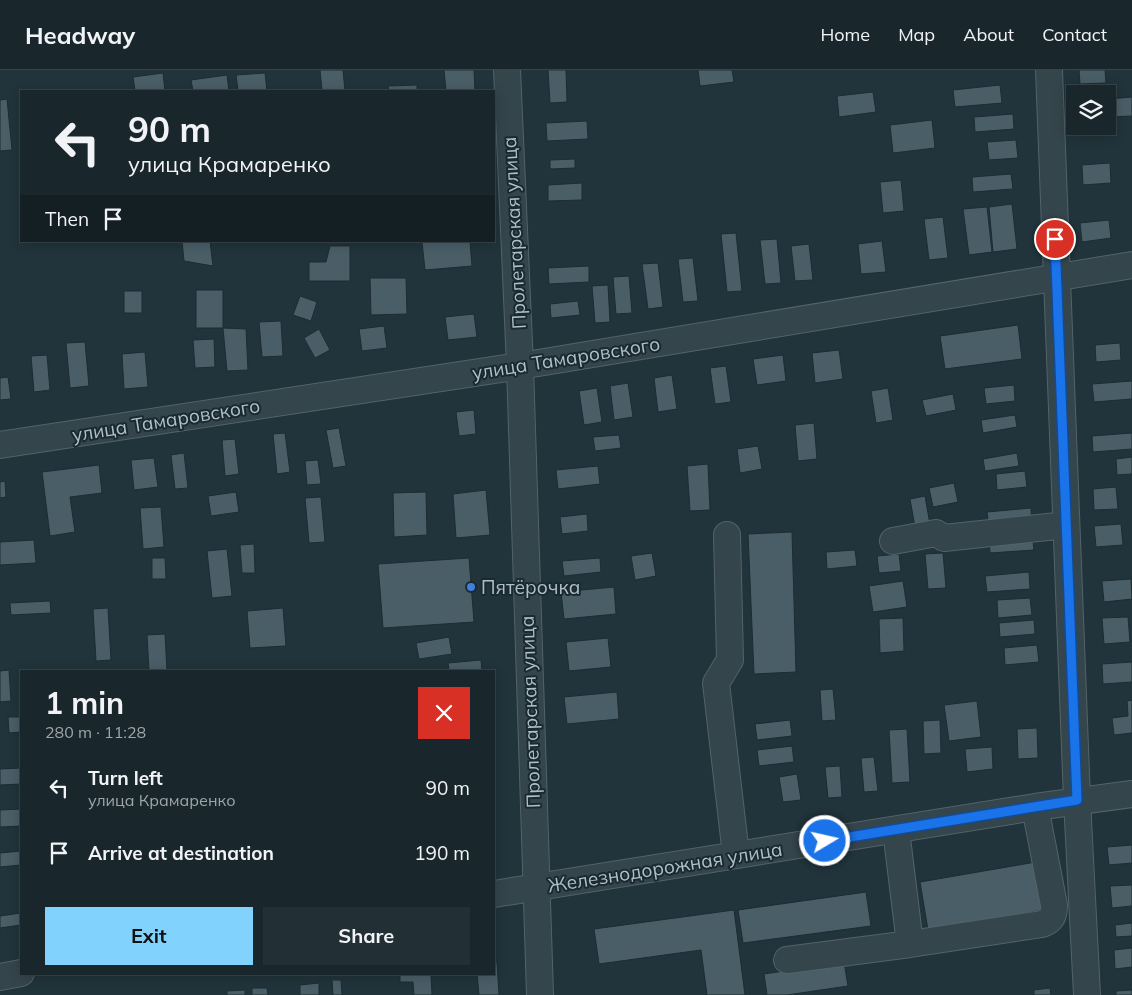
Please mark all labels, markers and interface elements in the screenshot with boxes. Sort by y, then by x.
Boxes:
text: Headway [25,20,135,50]
text: Home [820,23,870,46]
text: Map [898,23,935,46]
text: About [963,23,1014,46]
text: Contact [1042,23,1107,46]
map controls [1066,85,1116,135]
button: layers [1066,85,1116,135]
text: 90 m [128,107,211,151]
icon: left [45,110,110,175]
street label: Пролетарская улица [497,136,531,330]
text: улица Крамаренко [128,150,331,178]
icon: arrive [99,205,127,233]
text: Then [45,207,89,231]
pin [1034,218,1076,260]
icon: arrive [1041,225,1069,253]
street label: улица Тамаровского [470,331,662,385]
street label: улица Тамаровского [70,393,262,447]
place label: Пятёрочка [481,575,580,599]
marker: Пятёрочка [465,581,477,593]
street label: Пролетарская улица [515,615,545,809]
text: 1 min [45,684,124,722]
button: close [418,687,470,739]
text: 280 m · 11:28 [45,722,146,742]
text: Turn left [88,766,163,790]
icon: left [45,774,73,802]
text: 90 m [426,776,470,800]
text: улица Крамаренко [88,790,235,810]
position arrow [798,814,850,866]
street label: Железнодорожная улица [546,837,784,897]
icon: arrive [45,839,73,867]
text: Arrive at destination [88,841,274,865]
text: 190 m [414,841,470,865]
button: Exit [45,907,253,965]
button: Share [263,907,470,965]

